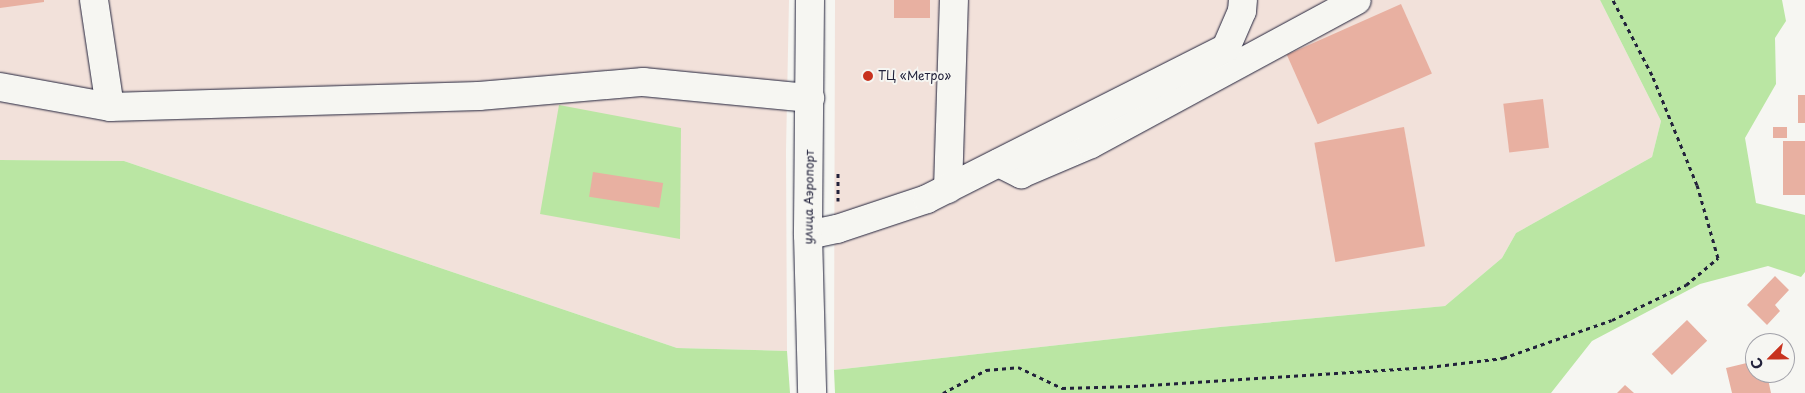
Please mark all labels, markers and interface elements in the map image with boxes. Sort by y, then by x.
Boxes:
place label: ТЦ «Метро» [878,69,951,83]
marker: ТЦ «Метро» [862,70,874,82]
street label: улица Аэропорт [801,149,817,245]
north arrow [1745,333,1795,383]
text: С [1745,355,1768,373]

